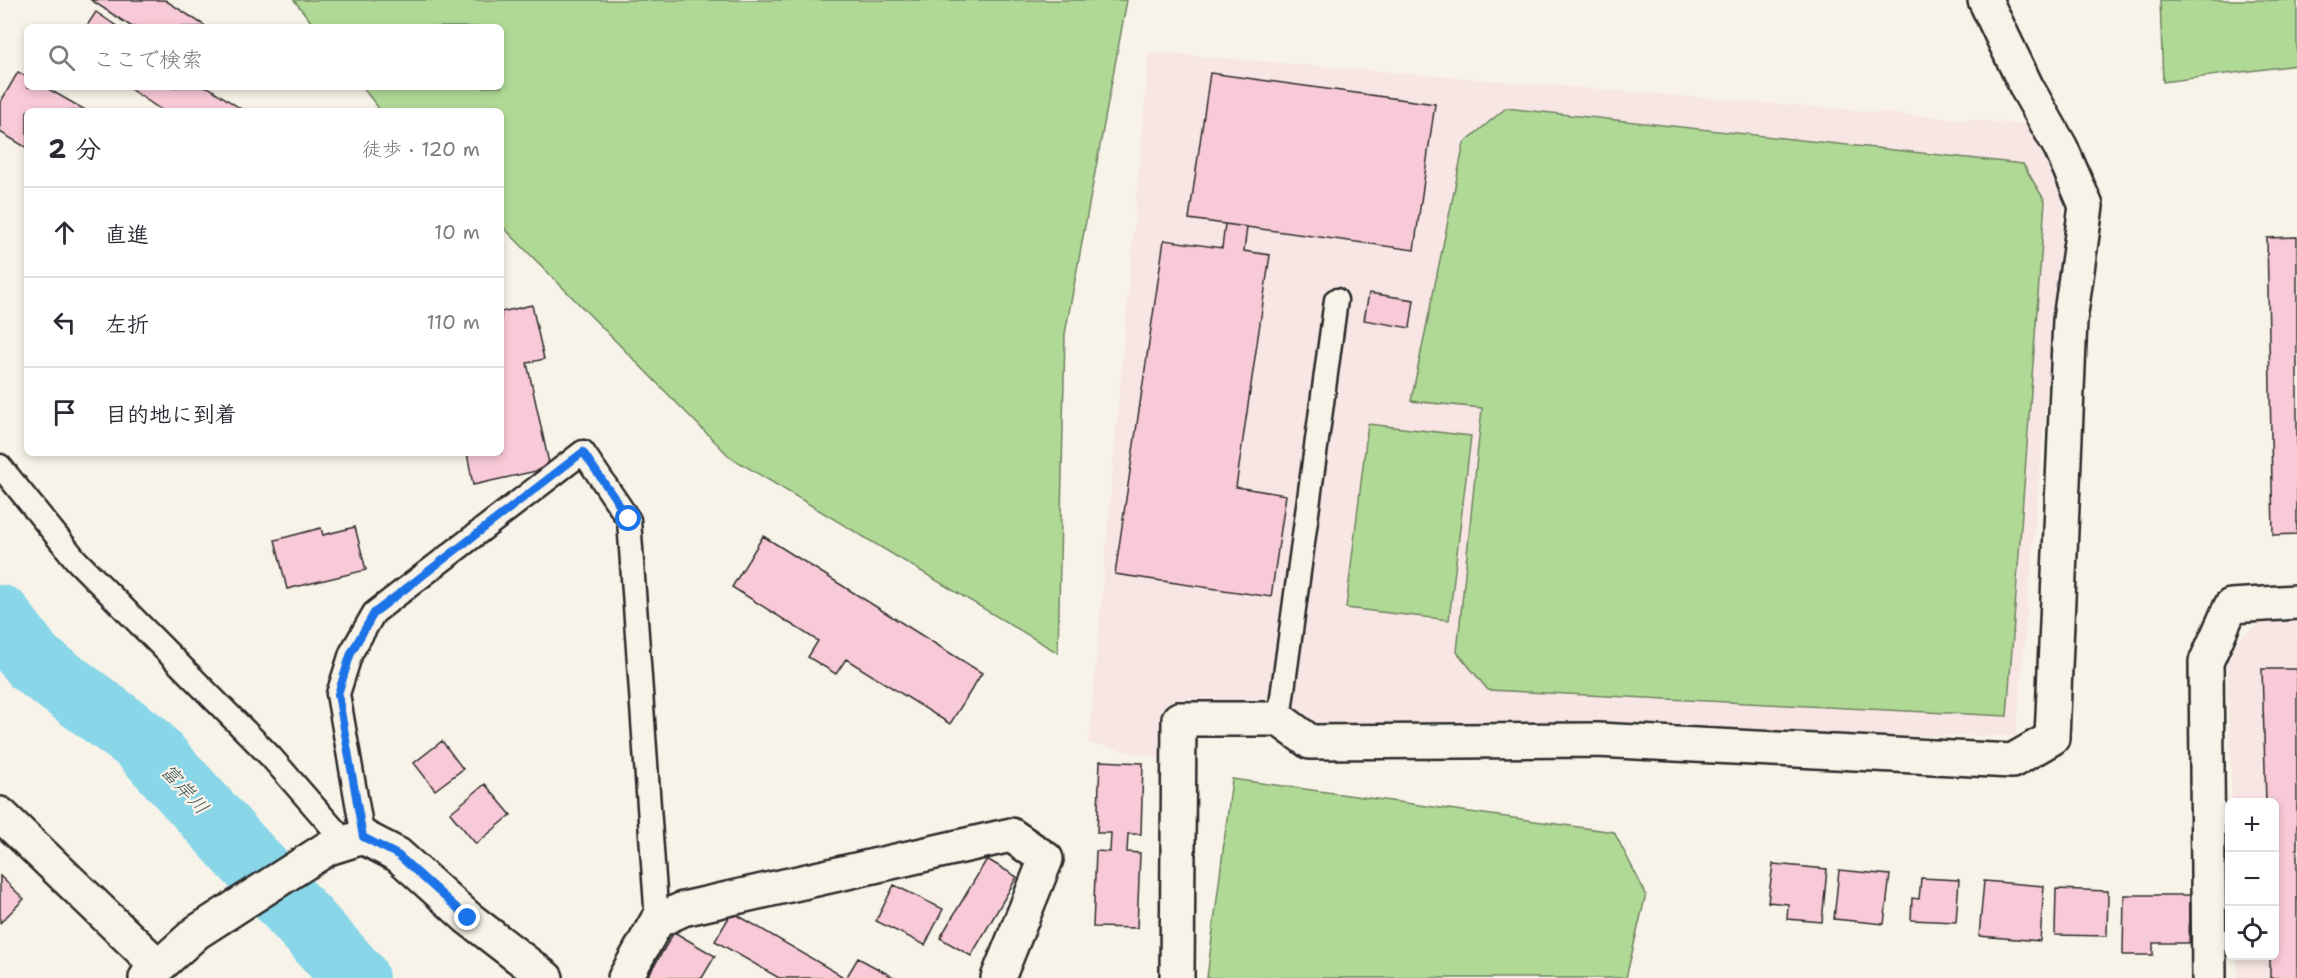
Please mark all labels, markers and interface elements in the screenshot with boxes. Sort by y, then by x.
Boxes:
search box [24,24,504,90]
icon: search [45,41,78,74]
text: ここで検索 [93,45,203,74]
text: 2 分 [48,131,101,166]
text: 徒歩 · 120 m [362,136,480,162]
icon: ahead [48,216,81,249]
text: 10 m [434,219,480,245]
text: 直進 [105,220,149,249]
icon: left [48,306,81,339]
text: 110 m [426,309,480,335]
text: 左折 [105,310,149,339]
icon: arrive [48,396,81,429]
text: 目的地に到着 [105,400,237,429]
route start [615,505,641,531]
water label: 富岸川 [155,758,215,820]
map controls [2225,798,2279,960]
button: + [2225,798,2279,852]
button: − [2225,852,2279,906]
route end [454,904,480,930]
button: locate [2225,906,2279,960]

